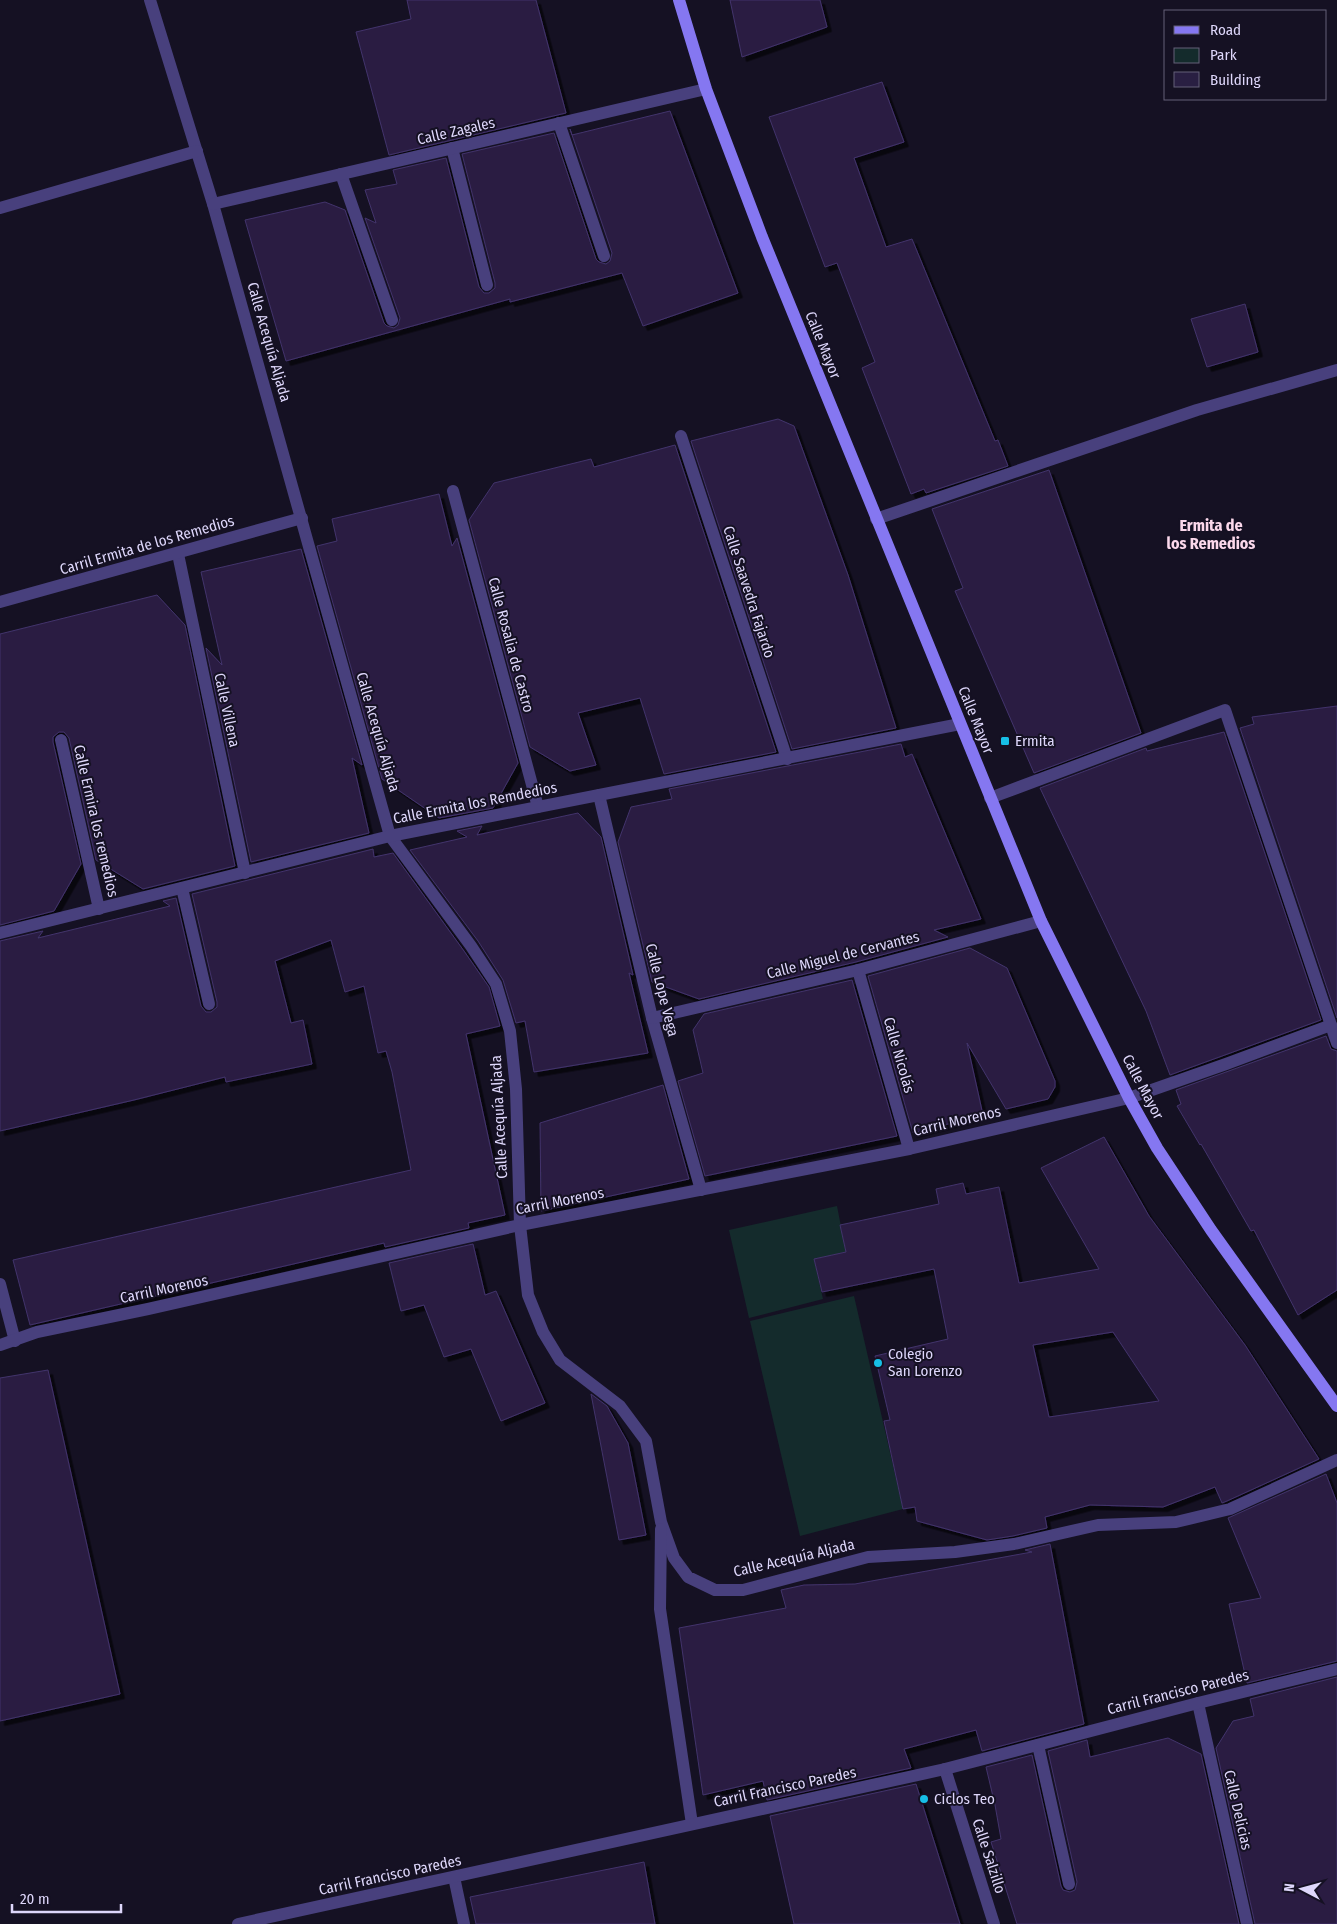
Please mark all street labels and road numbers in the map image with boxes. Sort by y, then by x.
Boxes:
street label: Calle Zagales [415,113,497,149]
street label: Calle Acequía Aljada [243,280,295,404]
street label: Calle Mayor [801,309,845,382]
street label: Carril Ermita de los Remedios [58,511,236,579]
street label: Calle Saavedra Fajardo [719,524,779,660]
street label: Calle Rosalia de Castro [484,575,538,715]
street label: Calle Acequía Aljada [352,670,404,794]
street label: Calle Villena [210,671,244,749]
street label: Calle Mayor [954,684,998,757]
street label: Calle Ermira los remedios [70,743,122,899]
street label: Calle Ermita los Remdedios [391,778,559,828]
street label: Calle Miguel de Cervantes [765,927,921,983]
street label: Calle Lope Vega [642,942,682,1038]
street label: Calle Nicolás [880,1015,918,1095]
street label: Calle Mayor [1118,1051,1168,1123]
street label: Calle Acequía Aljada [487,1055,511,1179]
street label: Carril Morenos [911,1102,1003,1140]
street label: Carril Morenos [514,1184,606,1218]
street label: Carril Morenos [118,1271,210,1307]
street label: Calle Acequía Aljada [732,1535,856,1581]
street label: Carril Francisco Paredes [1105,1666,1251,1718]
street label: Carril Francisco Paredes [712,1763,858,1811]
street label: Calle Delicias [1220,1768,1256,1852]
street label: Calle Salzillo [968,1816,1010,1896]
street label: Carril Francisco Paredes [317,1851,463,1899]

